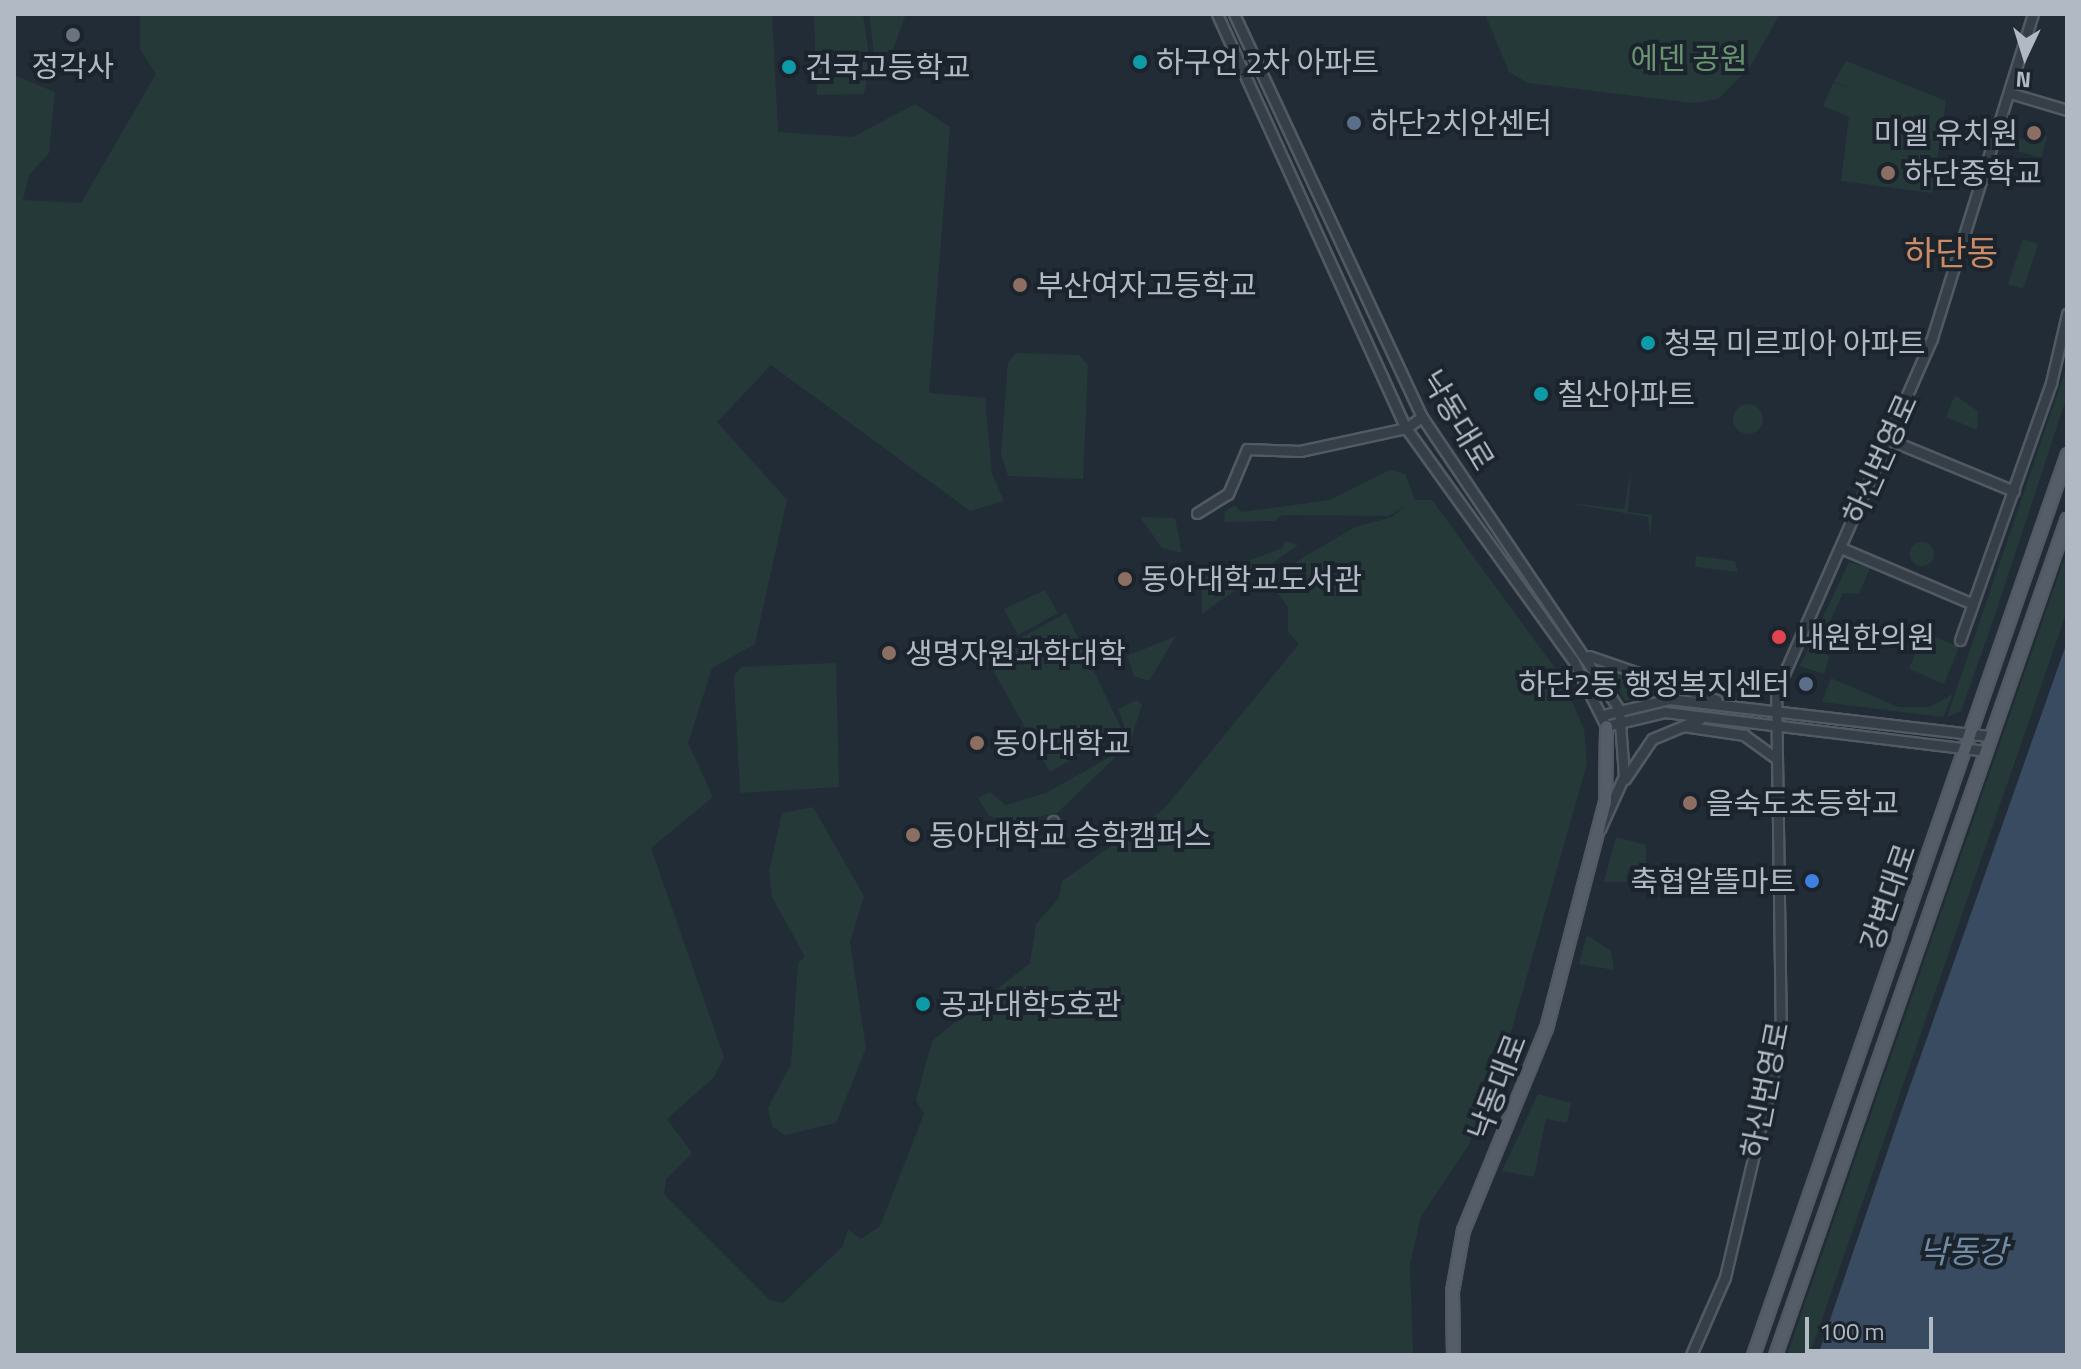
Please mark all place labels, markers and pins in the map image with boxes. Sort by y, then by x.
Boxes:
marker: 정각사 [64,26,82,44]
place label: 하구언 2차 아파트 [1156,44,1379,80]
place label: 정각사 [32,48,114,84]
place label: 건국고등학교 [805,49,971,85]
marker: 하구언 2차 아파트 [1131,53,1149,71]
marker: 건국고등학교 [780,58,798,76]
place label: 하단2치안센터 [1370,105,1552,141]
marker: 하단2치안센터 [1345,114,1363,132]
place label: 미엘 유치원 [1873,115,2018,151]
marker: 미엘 유치원 [2025,124,2043,142]
place label: 하단중학교 [1904,155,2042,191]
marker: 하단중학교 [1879,164,1897,182]
place label: 부산여자고등학교 [1036,267,1257,303]
marker: 부산여자고등학교 [1011,276,1029,294]
place label: 청목 미르피아 아파트 [1664,325,1926,361]
marker: 청목 미르피아 아파트 [1639,334,1657,352]
place label: 칠산아파트 [1557,376,1695,412]
marker: 칠산아파트 [1532,385,1550,403]
place label: 동아대학교도서관 [1141,561,1362,597]
marker: 동아대학교도서관 [1116,570,1134,588]
place label: 내원한의원 [1797,619,1935,655]
marker: 내원한의원 [1768,626,1790,648]
place label: 생명자원과학대학 [905,635,1126,671]
marker: 생명자원과학대학 [880,644,898,662]
place label: 하단2동 행정복지센터 [1518,666,1790,702]
marker: 하단2동 행정복지센터 [1797,675,1815,693]
place label: 동아대학교 [993,725,1131,761]
marker: 동아대학교 [968,734,986,752]
place label: 을숙도초등학교 [1706,785,1899,821]
marker: 을숙도초등학교 [1681,794,1699,812]
place label: 동아대학교 승학캠퍼스 [929,817,1212,853]
marker: 동아대학교 승학캠퍼스 [904,826,922,844]
place label: 축협알뜰마트 [1630,863,1796,899]
marker: 축협알뜰마트 [1803,872,1821,890]
place label: 공과대학5호관 [939,986,1121,1022]
marker: 공과대학5호관 [914,995,932,1013]

